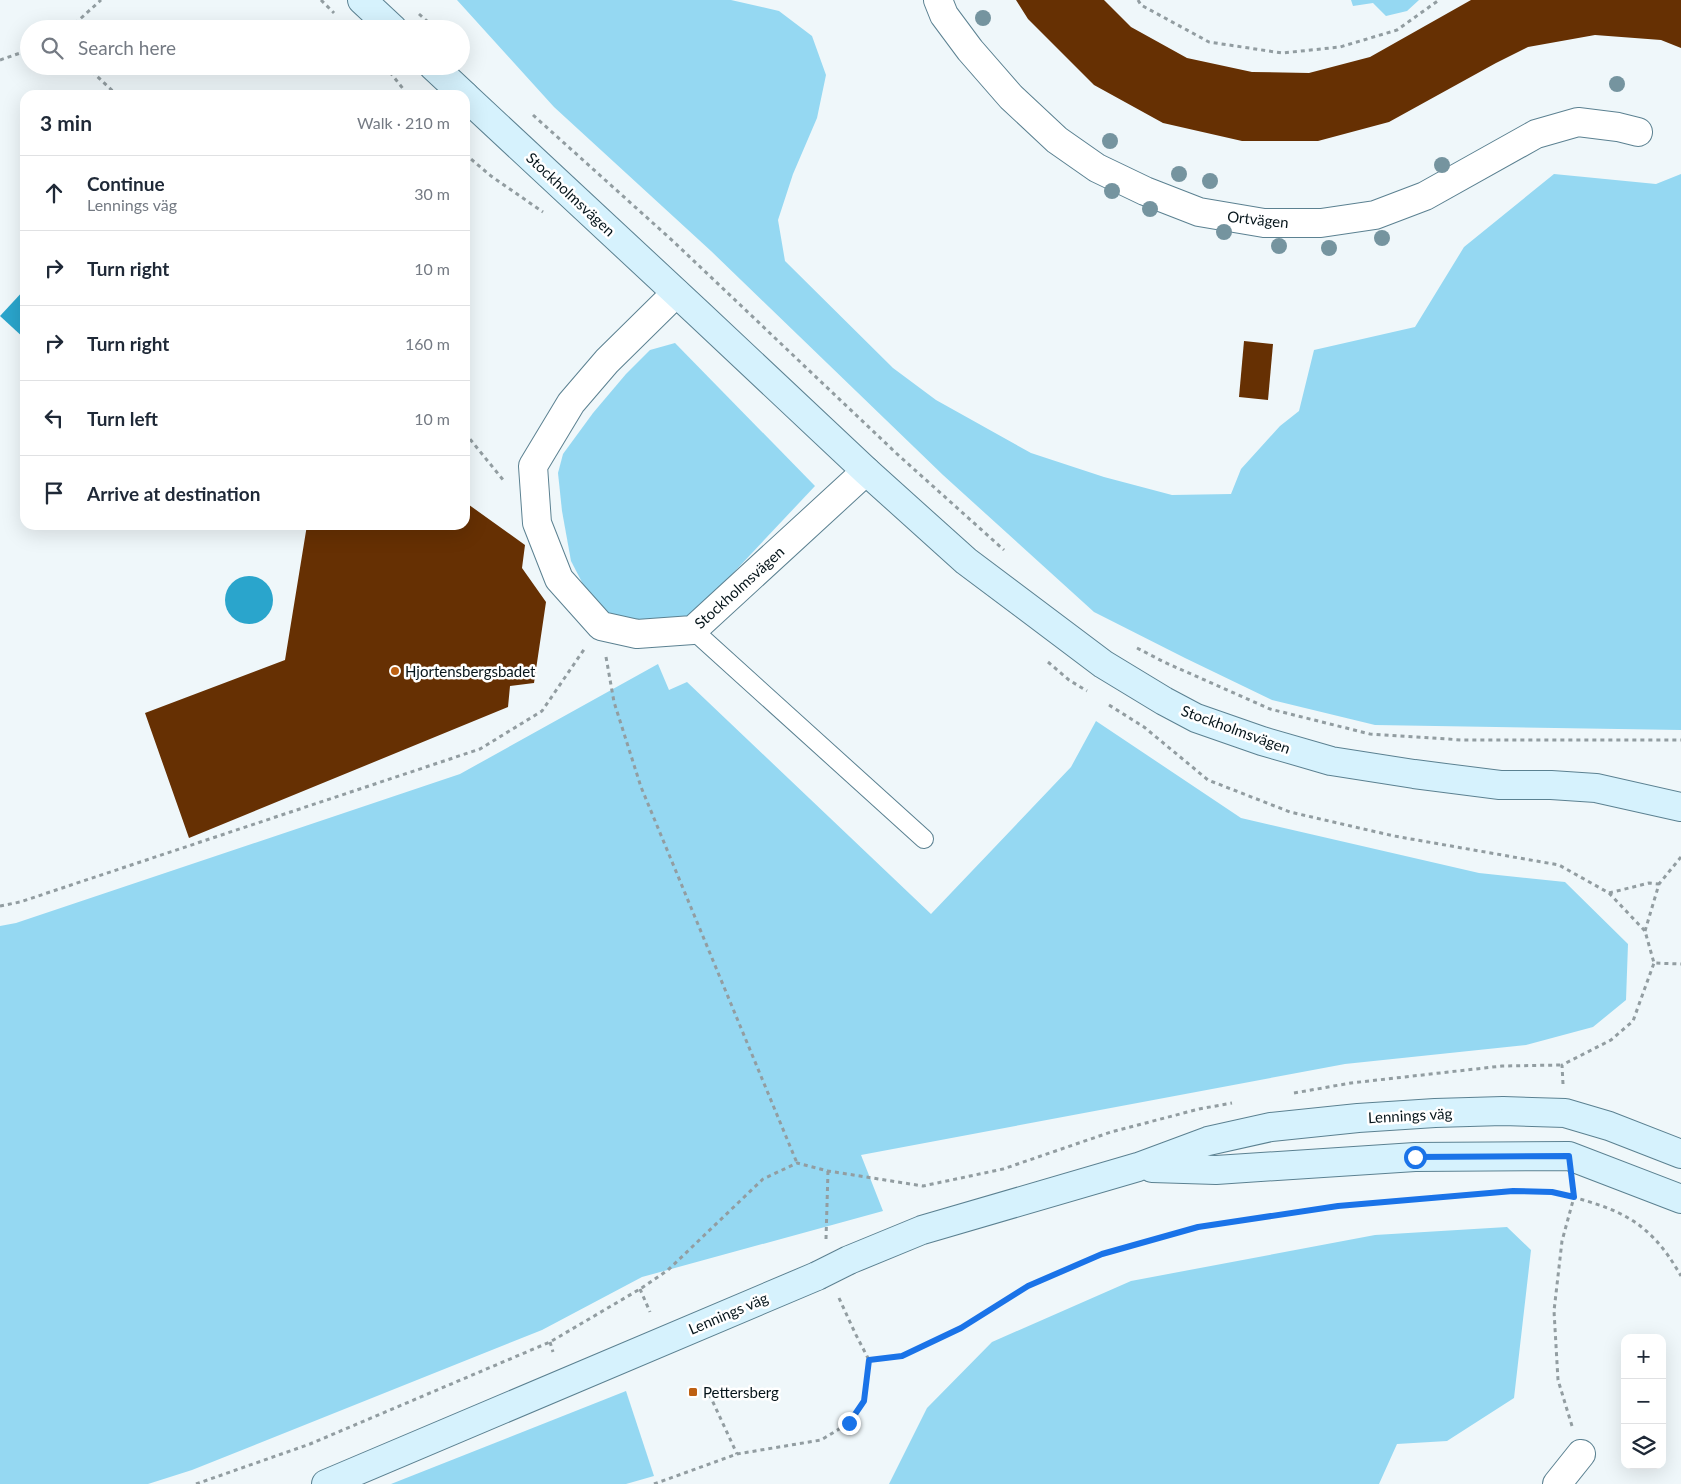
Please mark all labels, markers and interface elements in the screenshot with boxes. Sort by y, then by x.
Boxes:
search box [20,20,470,75]
icon: search [38,34,66,62]
text: Search here [78,36,176,59]
text: 3 min [40,110,92,135]
text: Walk · 210 m [357,113,450,132]
street label: Stockholmsvägen [523,148,619,240]
text: Continue [87,172,165,195]
icon: ahead [40,179,68,207]
text: 30 m [414,184,450,203]
text: Lennings väg [87,195,177,214]
street label: Ortvägen [1226,207,1290,231]
icon: right [40,254,68,282]
text: Turn right [87,257,169,280]
text: 10 m [414,259,450,278]
icon: right [40,329,68,357]
text: Turn right [87,332,169,355]
text: 160 m [405,334,450,353]
icon: left [40,404,68,432]
text: Turn left [87,407,158,430]
text: 10 m [414,409,450,428]
icon: arrive [40,479,68,507]
text: Arrive at destination [87,482,260,505]
street label: Stockholmsvägen [690,542,788,632]
place label: Hjortensbergsbadet [405,662,536,680]
marker: Hjortensbergsbadet [389,665,401,677]
street label: Stockholmsvägen [1179,701,1293,757]
street label: Lennings väg [1367,1104,1453,1126]
route start [1404,1146,1427,1169]
street label: Lennings väg [686,1288,771,1338]
map controls [1621,1334,1666,1469]
button: + [1621,1334,1666,1379]
button: − [1621,1379,1666,1424]
place label: Pettersberg [703,1383,779,1401]
marker: Pettersberg [687,1386,699,1398]
route end [838,1412,861,1435]
button: layers [1621,1424,1666,1469]

